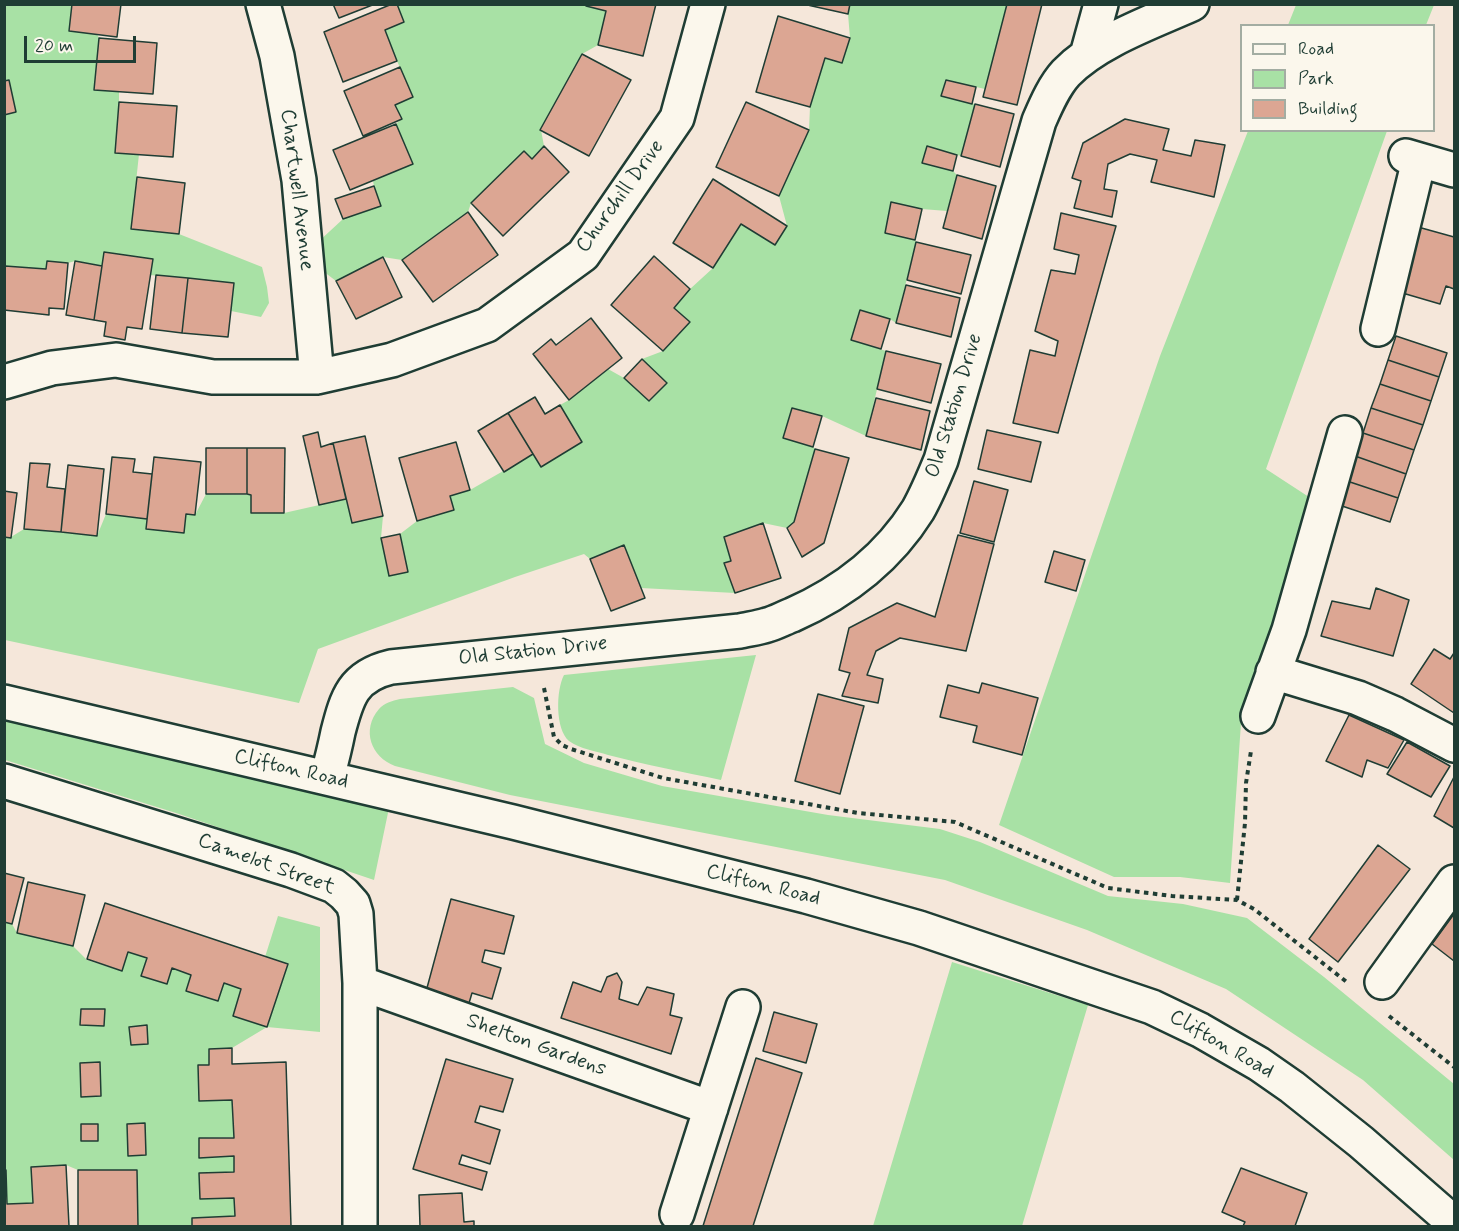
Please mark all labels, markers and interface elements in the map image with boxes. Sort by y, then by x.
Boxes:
scale bar [27,24,140,62]
legend [1240,24,1435,132]
text: 20 m [35,34,73,58]
text: Road [1298,37,1334,61]
text: Park [1298,67,1334,91]
text: Building [1298,97,1358,121]
street label: Chartwell Avenue [274,108,318,272]
street label: Churchill Drive [572,136,670,258]
street label: Old Station Drive [921,331,989,481]
street label: Old Station Drive [457,632,609,672]
street label: Clifton Road [231,745,351,795]
street label: Camelot Street [194,828,338,902]
street label: Clifton Road [703,860,823,912]
street label: Clifton Road [1164,1005,1278,1085]
street label: Shelton Gardens [463,1009,609,1083]

